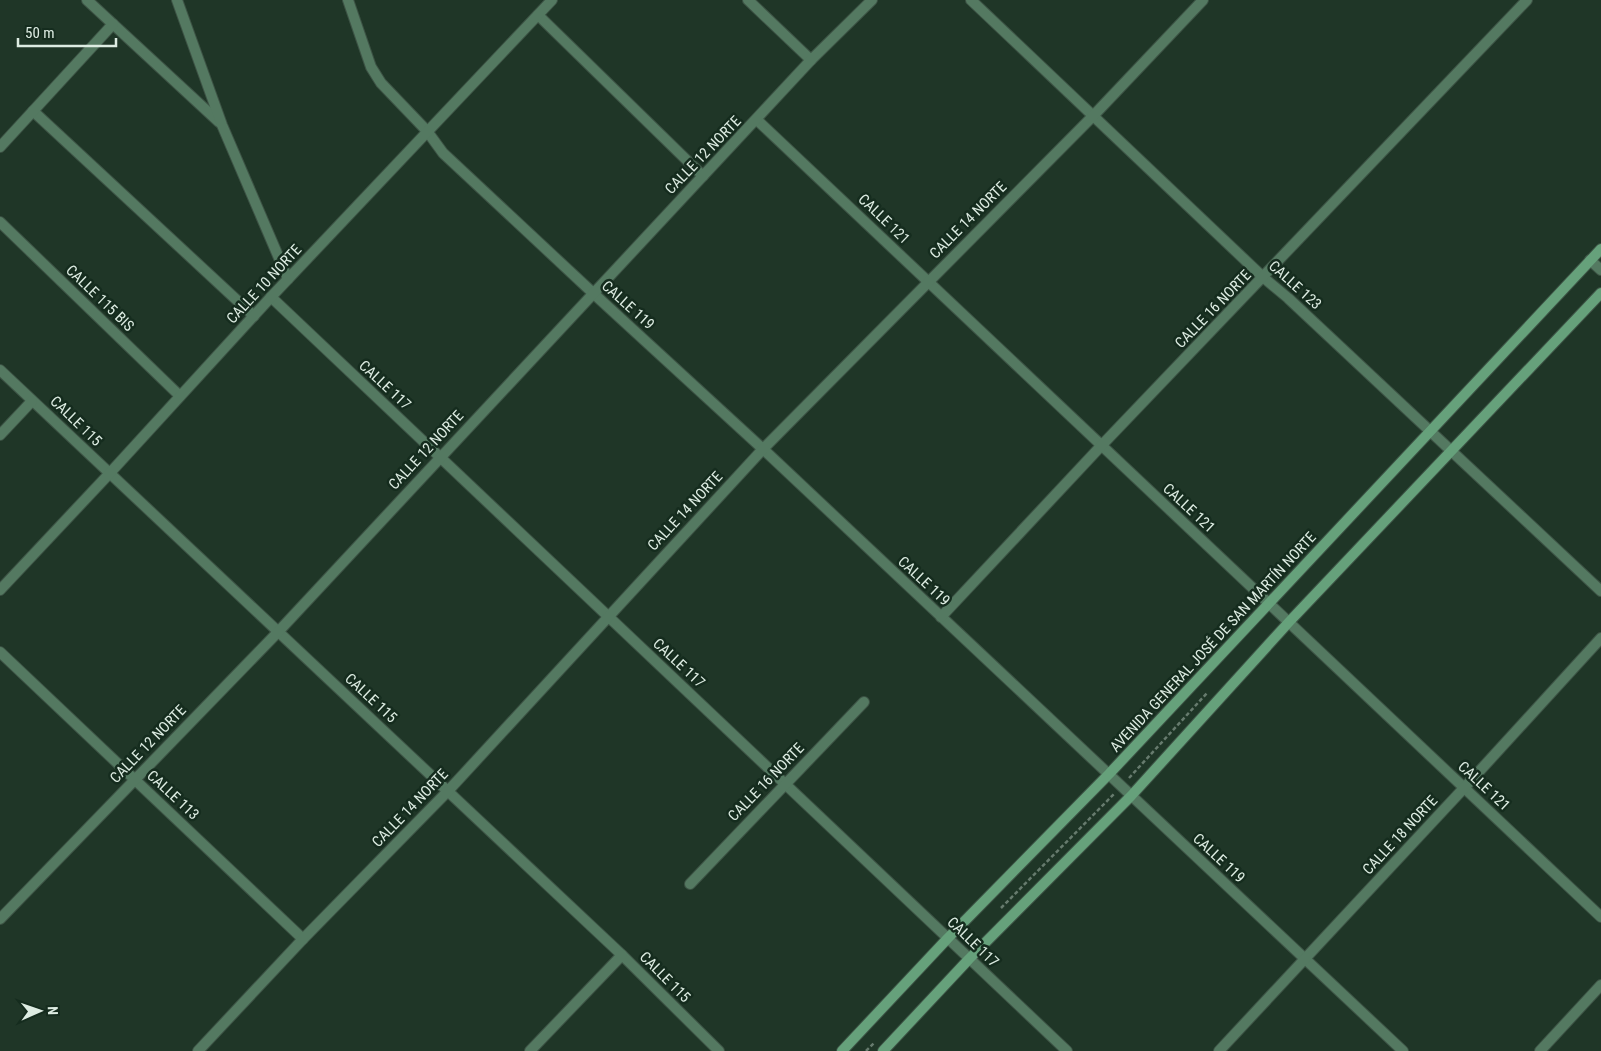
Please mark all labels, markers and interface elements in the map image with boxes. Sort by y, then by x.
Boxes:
scale bar [18,15,115,47]
text: 50 m [25,24,55,42]
street label: CALLE 12 NORTE [661,112,745,198]
street label: CALLE 14 NORTE [926,178,1010,262]
street label: CALLE 121 [855,190,913,248]
street label: CALLE 10 NORTE [223,241,305,327]
street label: CALLE 123 [1265,257,1325,313]
street label: CALLE 115 BIS [62,261,138,335]
street label: CALLE 16 NORTE [1171,266,1255,352]
street label: CALLE 119 [598,277,658,333]
street label: CALLE 117 [355,356,415,414]
street label: CALLE 115 [47,392,105,450]
street label: CALLE 12 NORTE [385,407,467,493]
street label: CALLE 14 NORTE [644,468,726,554]
street label: CALLE 121 [1159,479,1219,537]
street label: AVENIDA GENERAL JOSÉ DE SAN MARTÍN NORTE [1106,528,1320,756]
street label: CALLE 119 [894,552,954,610]
street label: CALLE 117 [649,634,709,692]
street label: CALLE 115 [341,669,401,727]
street label: CALLE 12 NORTE [106,701,190,787]
street label: CALLE 16 NORTE [724,739,808,825]
street label: CALLE 121 [1454,757,1514,815]
street label: CALLE 14 NORTE [368,765,452,851]
street label: CALLE 113 [143,766,203,824]
street label: CALLE 18 NORTE [1359,792,1441,878]
street label: CALLE 119 [1189,829,1249,887]
street label: CALLE 117 [944,913,1002,971]
street label: CALLE 115 [636,948,694,1006]
north arrow [15,986,65,1036]
text: N [45,1006,61,1015]

